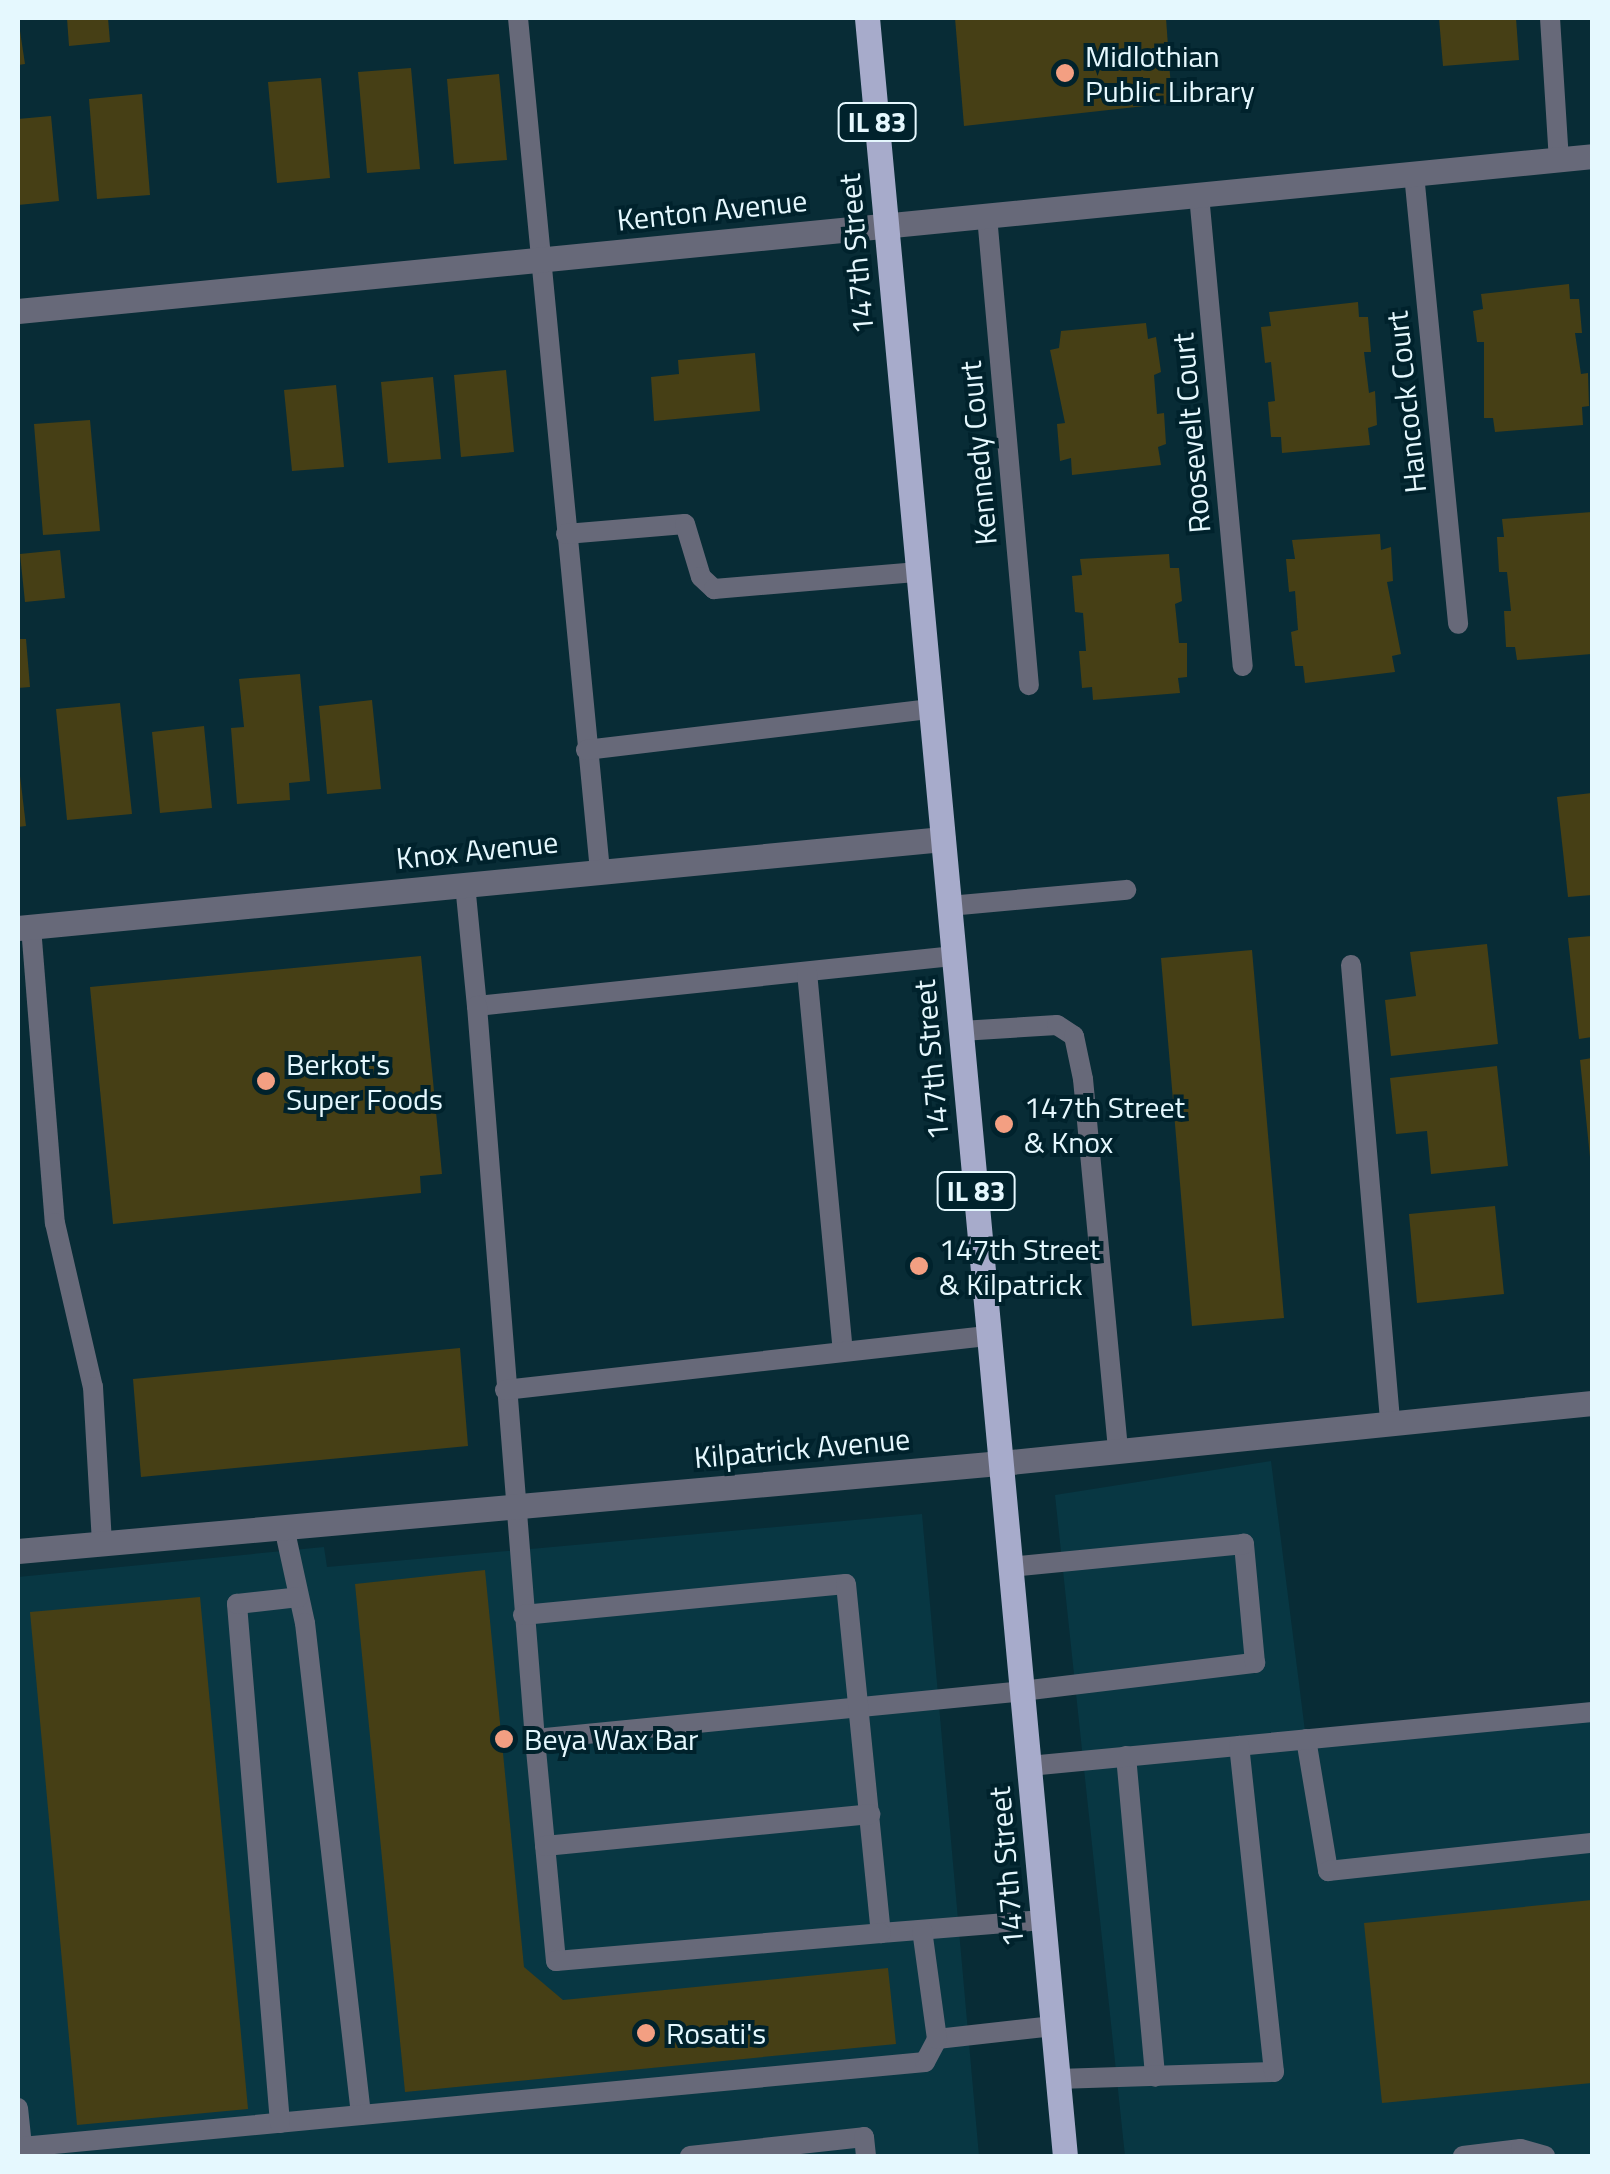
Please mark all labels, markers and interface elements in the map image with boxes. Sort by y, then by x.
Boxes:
place label: Midlothian Public Library [1085,38,1255,108]
marker: Midlothian Public Library [1054,62,1076,84]
road number: IL 83 [837,99,917,145]
street label: 147th Street [831,172,881,336]
street label: Kenton Avenue [615,182,809,238]
street label: Hancock Court [1379,309,1433,495]
street label: Roosevelt Court [1164,331,1218,535]
street label: Kennedy Court [952,359,1004,547]
street label: Knox Avenue [394,824,560,876]
street label: 147th Street [906,978,956,1142]
place label: Berkot's Super Foods [286,1046,443,1116]
marker: Berkot's Super Foods [255,1070,277,1092]
place label: 147th Street & Knox [1024,1089,1185,1160]
marker: 147th Street & Knox [993,1113,1015,1135]
road number: IL 83 [936,1168,1016,1214]
place label: 147th Street & Kilpatrick [939,1231,1100,1302]
marker: 147th Street & Kilpatrick [908,1255,930,1277]
street label: Kilpatrick Avenue [692,1421,912,1475]
place label: Beya Wax Bar [524,1721,698,1757]
marker: Beya Wax Bar [493,1728,515,1750]
street label: 147th Street [981,1785,1031,1949]
place label: Rosati's [666,2015,766,2051]
marker: Rosati's [635,2022,657,2044]

